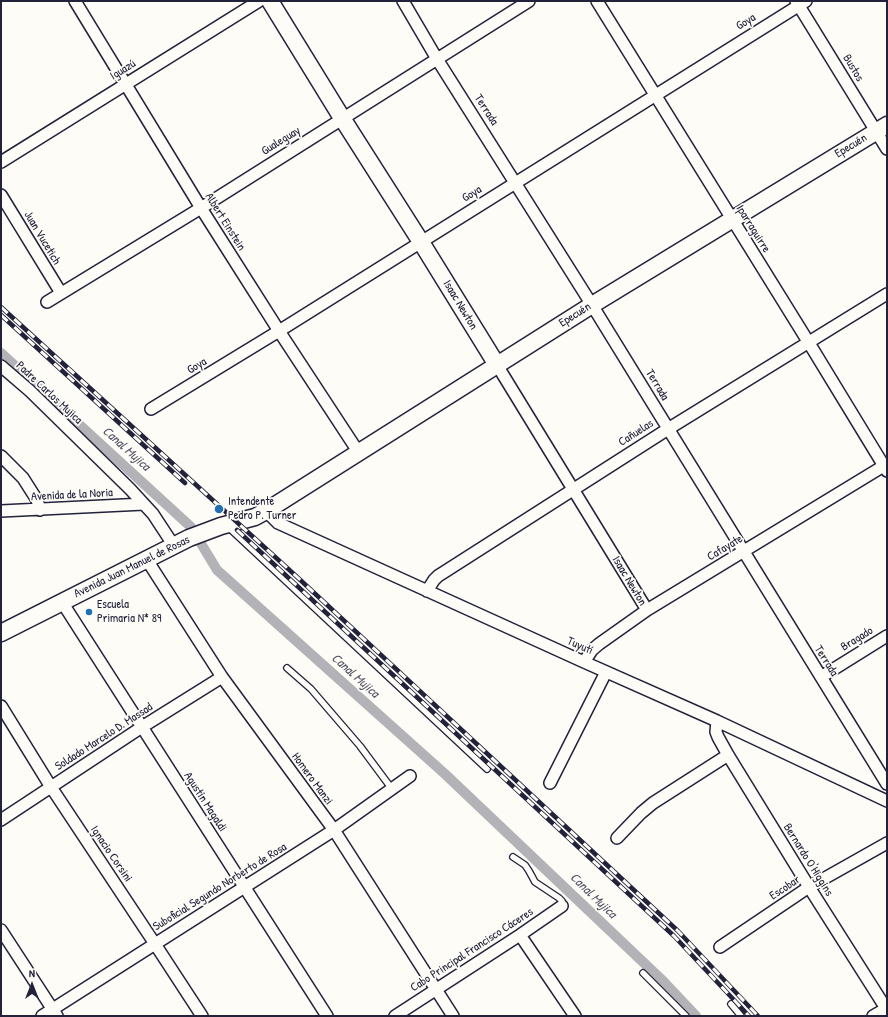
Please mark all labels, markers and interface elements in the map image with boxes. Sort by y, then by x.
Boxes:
street label: Goya [734,10,758,34]
street label: Bustos [839,52,867,84]
street label: Iguazú [107,57,139,83]
street label: Terrada [471,92,501,128]
street label: Gualeguay [259,123,303,159]
street label: Epecuén [832,131,870,161]
street label: Goya [460,182,484,206]
street label: Albert Einstein [202,190,248,254]
street label: Iparraguirre [733,203,773,255]
street label: Juan Vucetich [20,209,64,267]
street label: Isaac Newton [440,278,480,332]
street label: Epecuén [556,300,594,330]
street label: Goya [185,355,209,377]
street label: Padre Carlos Mujica [13,359,85,427]
street label: Terrada [642,367,672,403]
street label: Cañuelas [616,416,656,450]
water label: Canal Mujica [99,424,153,474]
street label: Avenida de la Noria [31,486,113,504]
place label: Intendente Pedro P. Turner [228,495,296,523]
marker: Intendente Pedro P. Turner [213,503,225,515]
street label: Cafayate [705,532,745,564]
street label: Avenida Juan Manuel de Rosas [72,533,192,601]
street label: Isaac Newton [609,554,649,608]
place label: Escuela Primaria N* 89 [97,598,161,626]
marker: Escuela Primaria N* 89 [84,607,94,617]
street label: Bragado [838,624,876,654]
street label: Tuyutí [565,634,595,658]
street label: Terrada [811,643,841,679]
water label: Canal Mujica [328,651,382,701]
street label: Soldado Marcelo D. Massad [53,700,155,774]
street label: Homero Manzi [288,750,336,808]
street label: Agustín Magaldi [180,770,230,834]
street label: Bernardo O'Higgins [780,821,836,899]
street label: Ignacio Corsini [87,823,135,885]
street label: Suboficial Segundo Norberto de Rosa [151,840,289,934]
water label: Canal Mujica [566,870,620,922]
street label: Escobar [767,873,803,903]
street label: Cabo Principal Francisco Cáceres [408,905,536,995]
north arrow [12,965,52,1005]
text: N [29,966,35,980]

